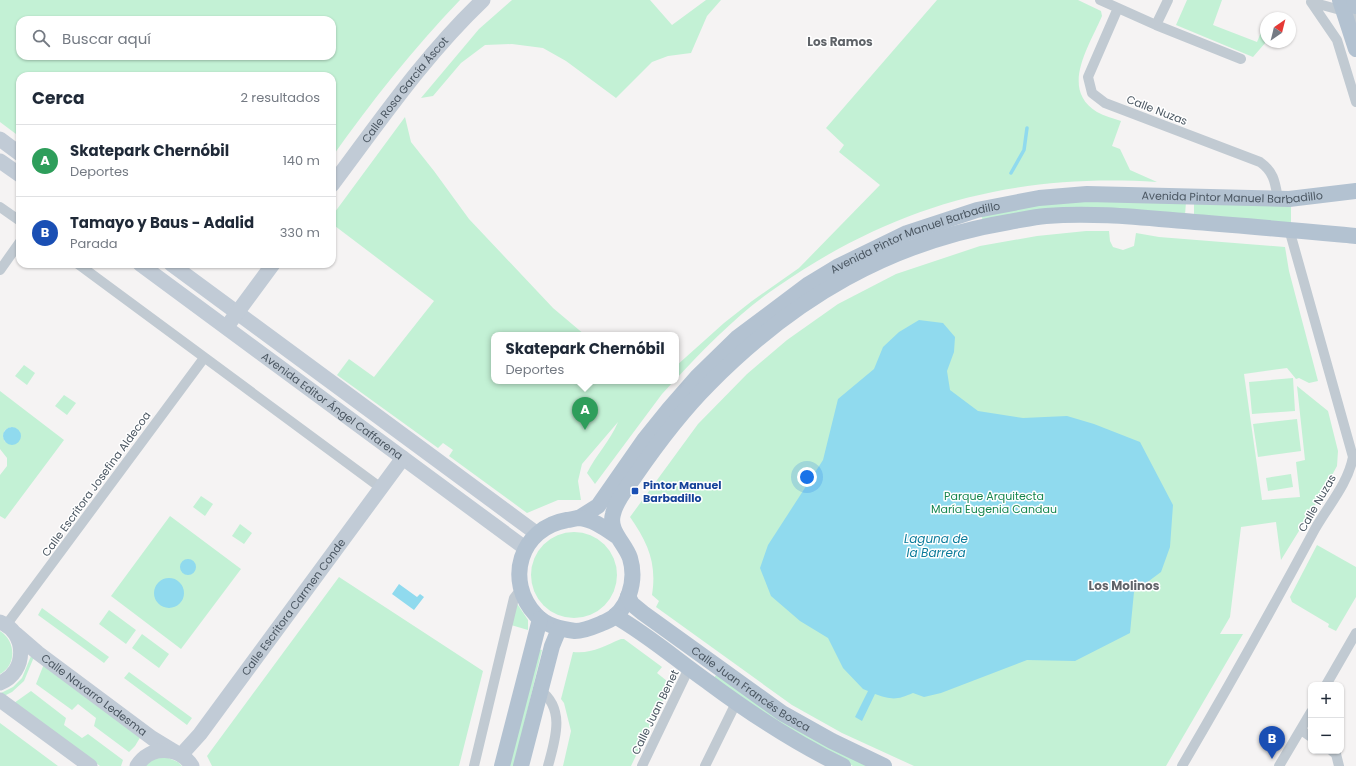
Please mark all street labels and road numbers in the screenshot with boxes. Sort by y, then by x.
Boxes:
street label: Calle Rosa García Áscot [358,33,452,146]
street label: Calle Nuzas [1124,91,1190,129]
street label: Avenida Pintor Manuel Barbadillo [1141,187,1324,207]
street label: Avenida Pintor Manuel Barbadillo [827,198,1001,277]
street label: Avenida Editor Ángel Caffarena [258,348,406,463]
street label: Calle Escritora Josefina Aldecoa [38,408,154,560]
street label: Calle Nuzas [1294,471,1340,535]
street label: Calle Escritora Carmen Conde [238,535,349,679]
street label: Calle Juan Francés Bosca [688,642,813,735]
street label: Calle Navarro Ledesma [38,650,150,740]
street label: Calle Juan Benet [627,667,683,757]

